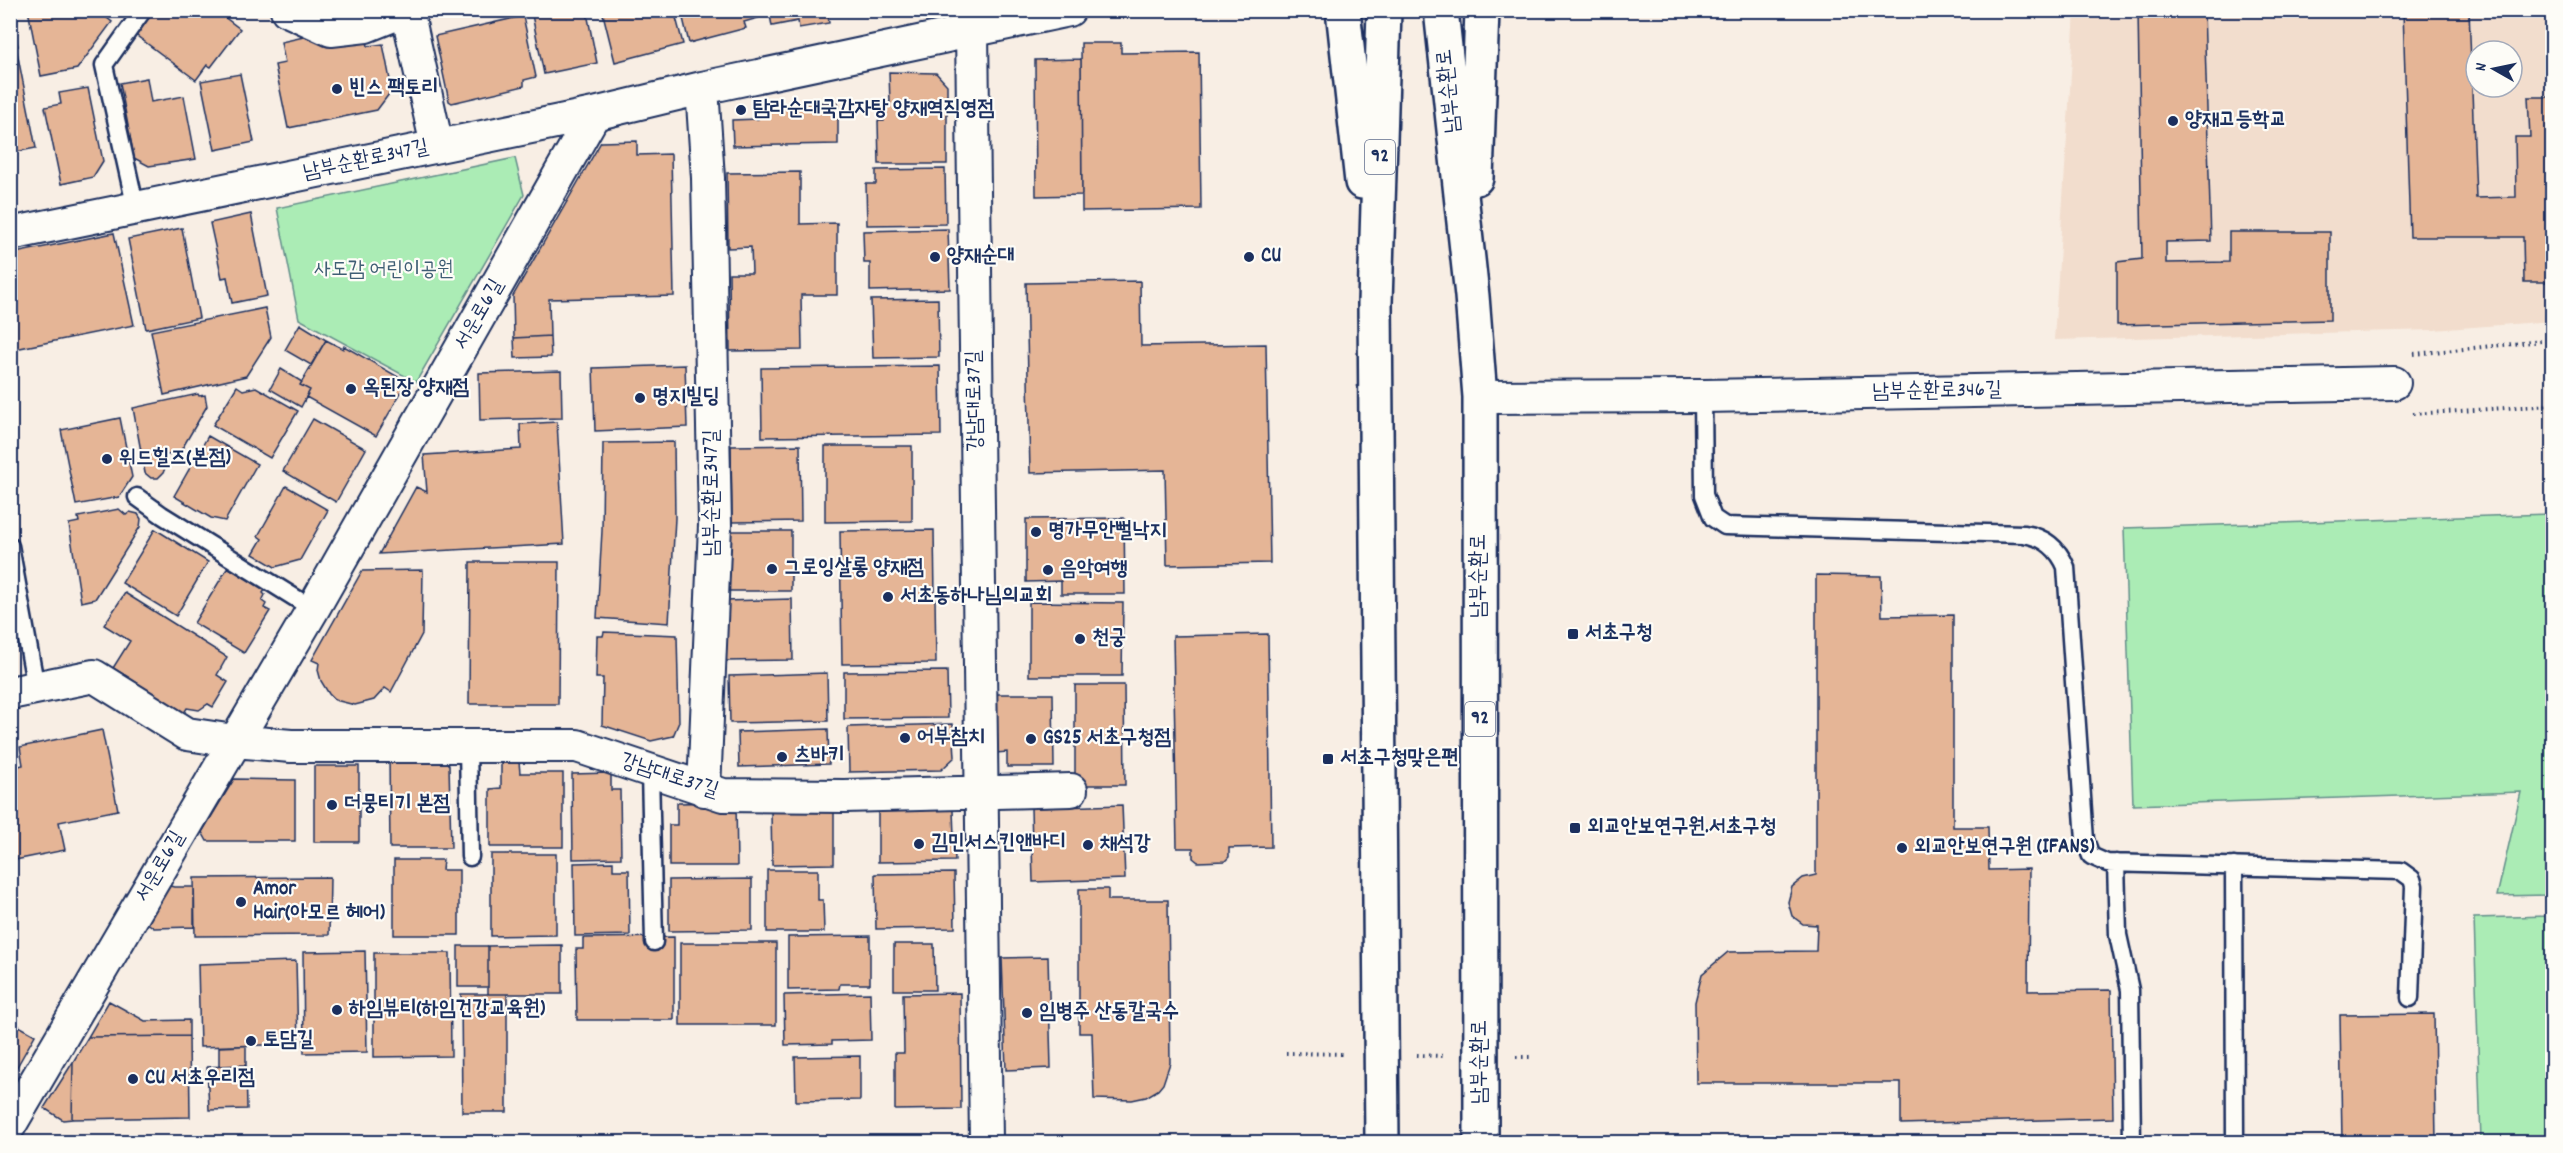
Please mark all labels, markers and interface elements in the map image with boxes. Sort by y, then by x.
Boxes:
north arrow [2464,39,2524,99]
street label: 남부순환로 [1431,47,1469,135]
text: N [2470,61,2494,73]
place label: 빈스 팩토리 [349,74,438,104]
marker: 빈스 팩토리 [330,82,344,96]
place label: 탐라순대국감자탕 양재역직영점 [753,95,994,125]
marker: 탐라순대국감자탕 양재역직영점 [734,103,748,117]
place label: 양재고등학교 [2185,106,2286,136]
marker: 양재고등학교 [2166,114,2180,128]
street label: 남부순환로347길 [301,133,432,189]
road number: 92 [1365,140,1395,174]
place label: 양재순대 [947,242,1015,272]
place label: CU [1261,242,1282,272]
marker: 양재순대 [928,250,942,264]
marker: CU [1242,250,1256,264]
park label: 사도감 어린이공원 [314,256,454,286]
street label: 서운로6길 [448,274,513,356]
street label: 강남대로37길 [960,350,992,452]
place label: 옥된장 양재점 [363,374,469,404]
street label: 남부순환로346길 [1872,376,2002,408]
marker: 옥된장 양재점 [344,382,358,396]
place label: 명지빌딩 [652,383,720,413]
marker: 명지빌딩 [633,391,647,405]
street label: 남부순환로347길 [698,429,728,557]
place label: 위드힐즈(본점) [119,444,231,474]
marker: 위드힐즈(본점) [100,452,114,466]
place label: 명가무안뻘낙지 [1048,517,1166,547]
marker: 명가무안뻘낙지 [1029,525,1043,539]
street label: 남부순환로 [1465,534,1495,618]
place label: 그로잉살롱 양재점 [784,554,924,584]
place label: 음악여행 [1060,555,1128,585]
marker: 그로잉살롱 양재점 [765,562,779,576]
marker: 음악여행 [1041,563,1055,577]
place label: 서초동하나님의교회 [900,582,1052,612]
marker: 서초동하나님의교회 [881,590,895,604]
place label: 서초구청 [1585,619,1653,649]
place label: 천궁 [1092,624,1126,654]
marker: 서초구청 [1566,627,1580,641]
marker: 천궁 [1073,632,1087,646]
road number: 92 [1465,702,1495,736]
place label: 어부참치 [917,723,985,753]
place label: GS25 서초구청점 [1043,724,1171,754]
marker: 어부참치 [898,731,912,745]
marker: GS25 서초구청점 [1024,732,1038,746]
place label: 츠바키 [794,742,845,772]
place label: 서초구청맞은편 [1340,744,1458,774]
street label: 강남대로37길 [616,747,722,807]
marker: 츠바키 [775,750,789,764]
marker: 서초구청맞은편 [1321,752,1335,766]
place label: 더뭉티기 본점 [344,790,450,820]
marker: 더뭉티기 본점 [325,798,339,812]
place label: 외교안보연구원.서초구청 [1587,813,1776,843]
marker: 외교안보연구원.서초구청 [1568,821,1582,835]
street label: 서운로6길 [129,826,194,908]
place label: 김민서스킨앤바디 [931,829,1066,859]
place label: 채석강 [1099,830,1151,860]
place label: 외교안보연구원 (IFANS) [1914,833,2095,863]
marker: 김민서스킨앤바디 [912,837,926,851]
marker: 채석강 [1081,838,1095,852]
marker: 외교안보연구원 (IFANS) [1895,841,1909,855]
place label: Amor Hair(아모르 헤어) [253,875,385,929]
marker: Amor Hair(아모르 헤어) [234,895,248,909]
place label: 하임뷰티(하임건강교육원) [348,995,545,1025]
place label: 임병주 산동칼국수 [1039,998,1179,1028]
marker: 하임뷰티(하임건강교육원) [330,1003,344,1017]
marker: 임병주 산동칼국수 [1020,1006,1034,1020]
street label: 남부순환로 [1466,1020,1496,1104]
place label: 토담길 [263,1026,314,1056]
marker: 토담길 [244,1034,258,1048]
place label: CU 서초우리점 [145,1064,255,1094]
marker: CU 서초우리점 [126,1072,140,1086]

